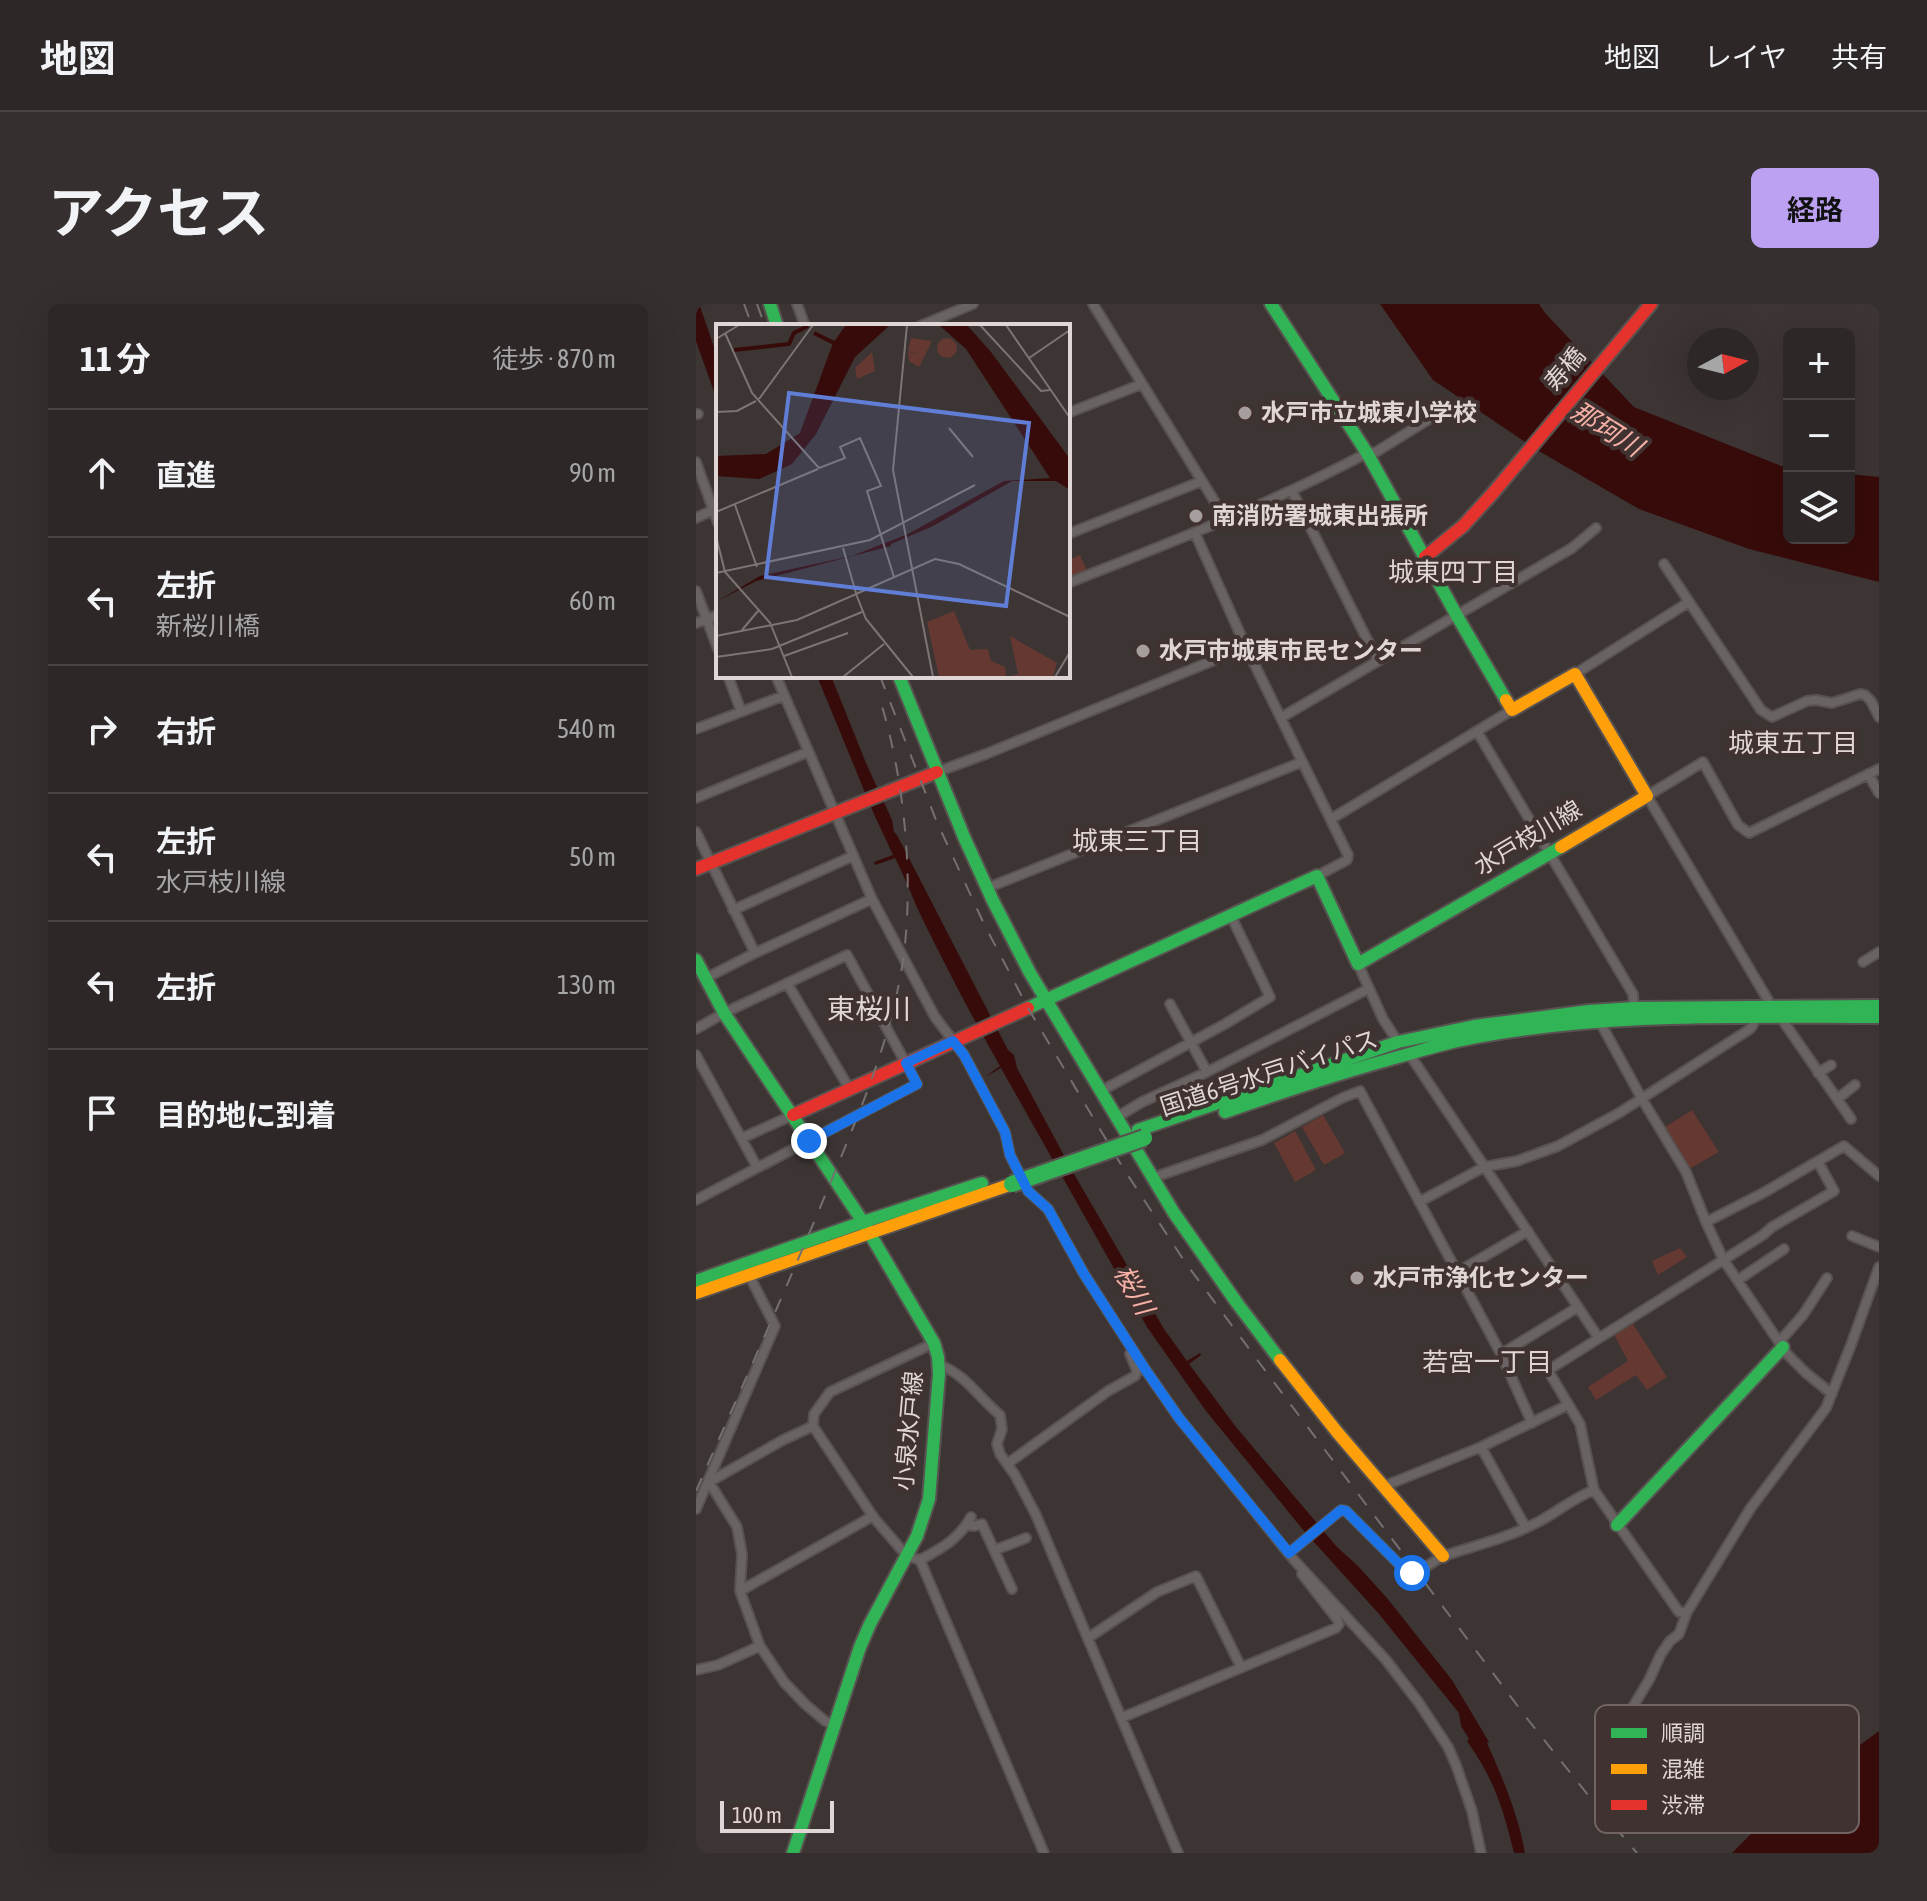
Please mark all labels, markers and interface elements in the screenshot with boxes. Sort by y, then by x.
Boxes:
text: 地図 [40,37,116,80]
text: 地図 [1604,41,1660,73]
text: レイヤ [1704,41,1787,73]
text: 共有 [1831,41,1887,73]
button: 経路 [1751,168,1879,248]
text: アクセス [48,181,269,245]
inset map [716,324,1070,678]
north arrow [1687,328,1759,400]
map controls [1783,328,1855,544]
button: + [1783,328,1855,400]
text: 11 分 [80,339,151,378]
street label: 寿橋 [1539,342,1590,396]
text: 徒歩 · 870 m [492,344,616,374]
water label: 那珂川 [1566,396,1651,464]
place label: 水戸市立城東小学校 [1261,399,1477,426]
button: − [1783,400,1855,472]
marker: 水戸市立城東小学校 [1236,404,1254,422]
icon: ahead [80,451,124,495]
text: 直進 [156,458,216,492]
text: 90 m [569,458,616,488]
button: layers [1783,472,1855,544]
place label: 南消防署城東出張所 [1212,502,1428,529]
marker: 南消防署城東出張所 [1187,507,1205,525]
district label: 城東四丁目 [1388,557,1518,587]
text: 左折 [156,568,216,602]
icon: left [80,579,124,623]
text: 60 m [569,586,616,616]
text: 新桜川橋 [156,611,260,641]
place label: 水戸市城東市民センター [1159,637,1423,664]
marker: 水戸市城東市民センター [1134,642,1152,660]
icon: right [80,707,124,751]
text: 右折 [156,714,216,748]
text: 540 m [557,714,616,744]
district label: 城東五丁目 [1728,728,1858,758]
street label: 水戸枝川線 [1469,795,1586,880]
text: 左折 [156,824,216,858]
district label: 城東三丁目 [1072,826,1202,856]
icon: left [80,835,124,879]
text: 50 m [569,842,616,872]
text: 水戸枝川線 [156,867,286,897]
icon: left [80,963,124,1007]
text: 左折 [156,970,216,1004]
text: 130 m [557,970,616,1000]
district label: 東桜川 [827,993,911,1025]
street label: 国道6号水戸バイパス [1157,1025,1381,1120]
icon: arrive [80,1091,124,1135]
text: 目的地に到着 [156,1098,336,1132]
route end [791,1123,827,1159]
water label: 桜川 [1108,1260,1161,1323]
place label: 水戸市浄化センター [1373,1264,1589,1291]
marker: 水戸市浄化センター [1348,1269,1366,1287]
district label: 若宮一丁目 [1422,1347,1552,1377]
street label: 小泉水戸線 [890,1370,927,1492]
route start [1394,1555,1430,1591]
legend [1595,1705,1859,1833]
text: 順調 [1661,1720,1705,1746]
text: 混雑 [1661,1756,1705,1782]
text: 渋滞 [1661,1792,1705,1818]
scale bar [720,1797,834,1833]
text: 100 m [732,1802,782,1828]

